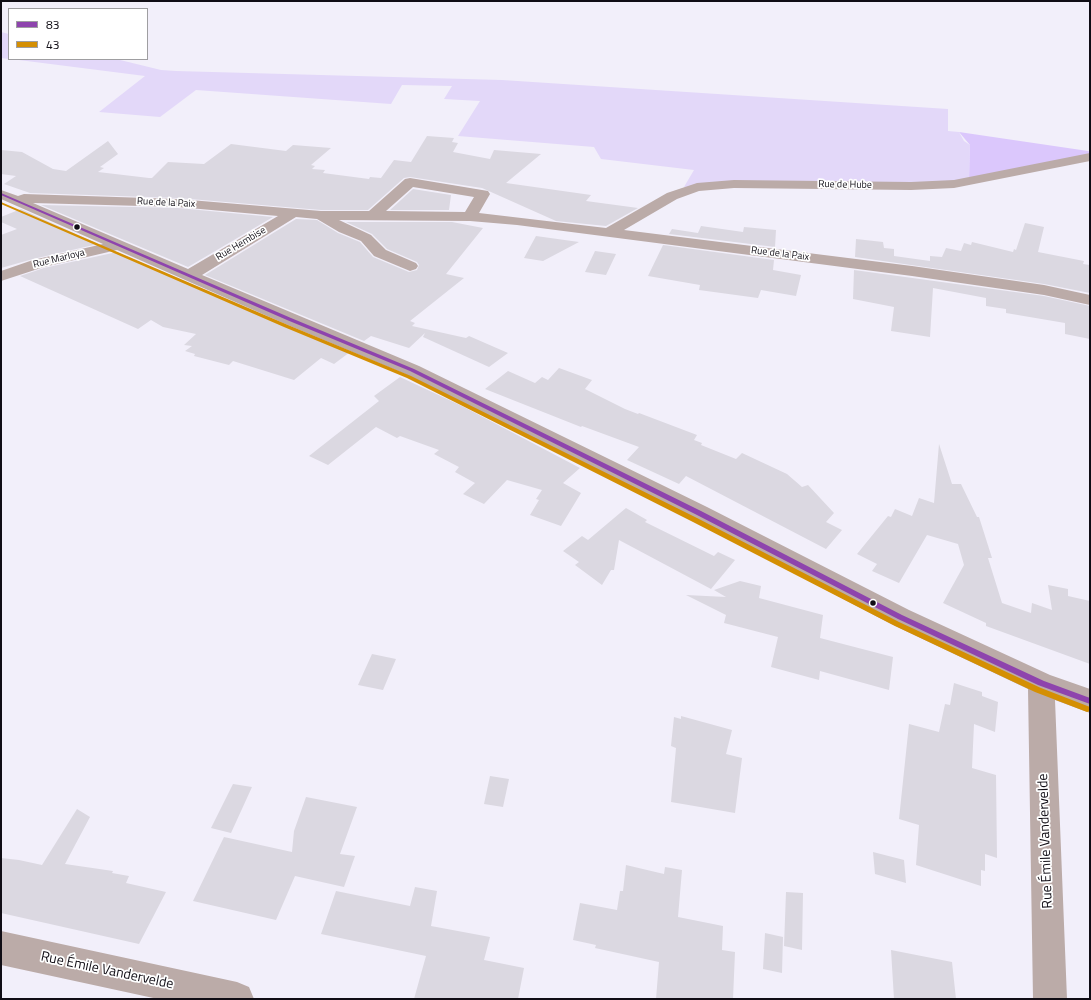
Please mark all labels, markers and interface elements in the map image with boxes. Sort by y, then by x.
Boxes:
legend [8,8,148,60]
text: 83 [46,15,59,34]
text: 43 [46,35,59,54]
street label: Rue de Hube [818,179,872,191]
street label: Rue de la Paix [137,195,195,211]
unlabelled marker [72,222,82,232]
street label: Rue Hembise [214,224,268,264]
street label: Rue de la Paix [750,244,810,264]
street label: Rue Marloya [32,247,86,271]
unlabelled marker [868,598,878,608]
street label: Rue Émile Vandervelde [1035,773,1057,909]
street label: Rue Émile Vandervelde [39,949,175,993]

